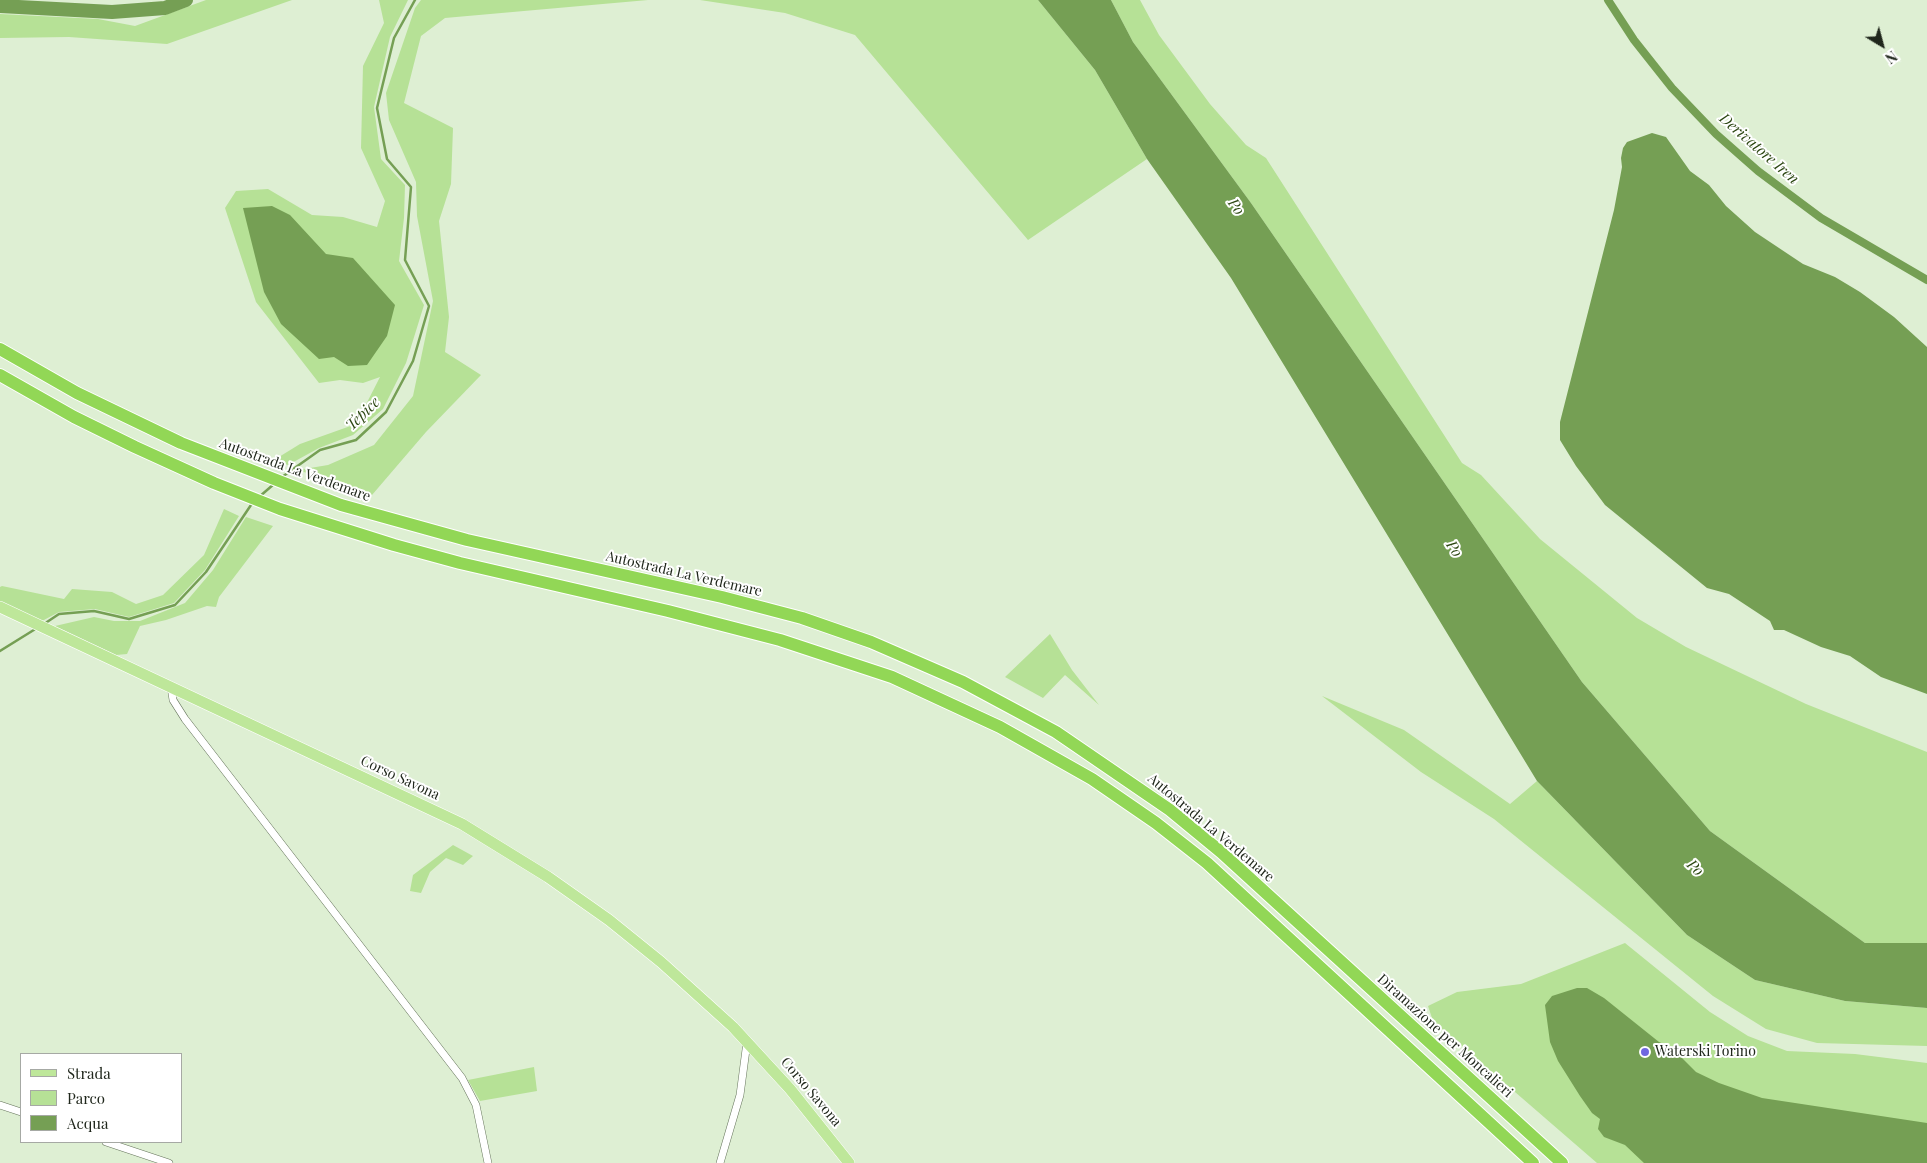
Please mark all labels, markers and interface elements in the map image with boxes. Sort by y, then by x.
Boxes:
north arrow [1857,20,1907,70]
text: N [1882,47,1901,68]
water label: Derivatore Iren [1716,110,1802,188]
water label: Po [1224,195,1248,219]
water label: Tepice [342,394,384,434]
street label: Autostrada La Verdemare [217,435,373,505]
water label: Po [1442,537,1466,561]
street label: Autostrada La Verdemare [604,548,764,600]
street label: Corso Savona [358,752,442,804]
street label: Autostrada La Verdemare [1144,770,1278,886]
water label: Po [1683,856,1707,880]
street label: Diramazione per Moncalieri [1374,971,1516,1101]
place label: Waterski Torino [1655,1044,1756,1060]
marker: Waterski Torino [1639,1046,1651,1058]
legend [20,1053,182,1143]
street label: Corso Savona [777,1054,845,1130]
text: Strada [67,1063,111,1083]
text: Parco [67,1088,105,1108]
text: Acqua [67,1113,108,1133]

